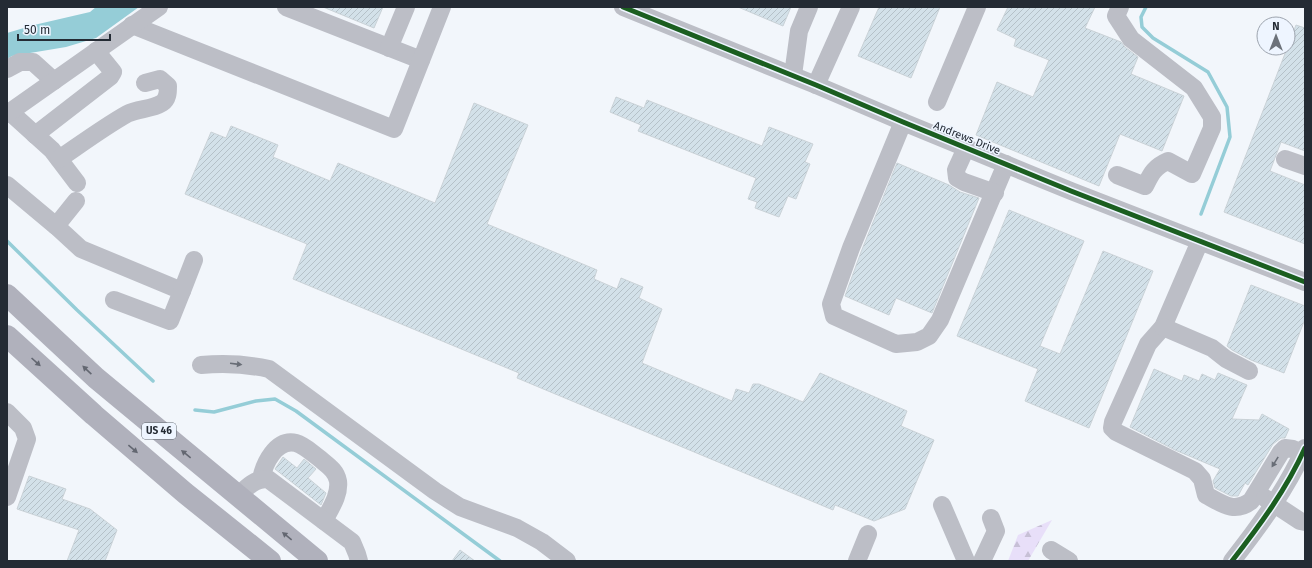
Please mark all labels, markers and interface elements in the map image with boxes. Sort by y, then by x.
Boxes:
scale bar [18,16,110,42]
north arrow [1256,16,1296,56]
text: N [1272,20,1280,33]
text: 50 m [24,23,50,37]
street label: Andrews Drive [932,119,1002,157]
one-way arrow [31,358,41,367]
one-way arrow [230,361,242,367]
one-way arrow [82,365,92,375]
road number: US 46 [142,423,176,439]
one-way arrow [128,444,139,453]
one-way arrow [181,449,192,458]
one-way arrow [1271,456,1279,467]
one-way arrow [281,532,292,541]

